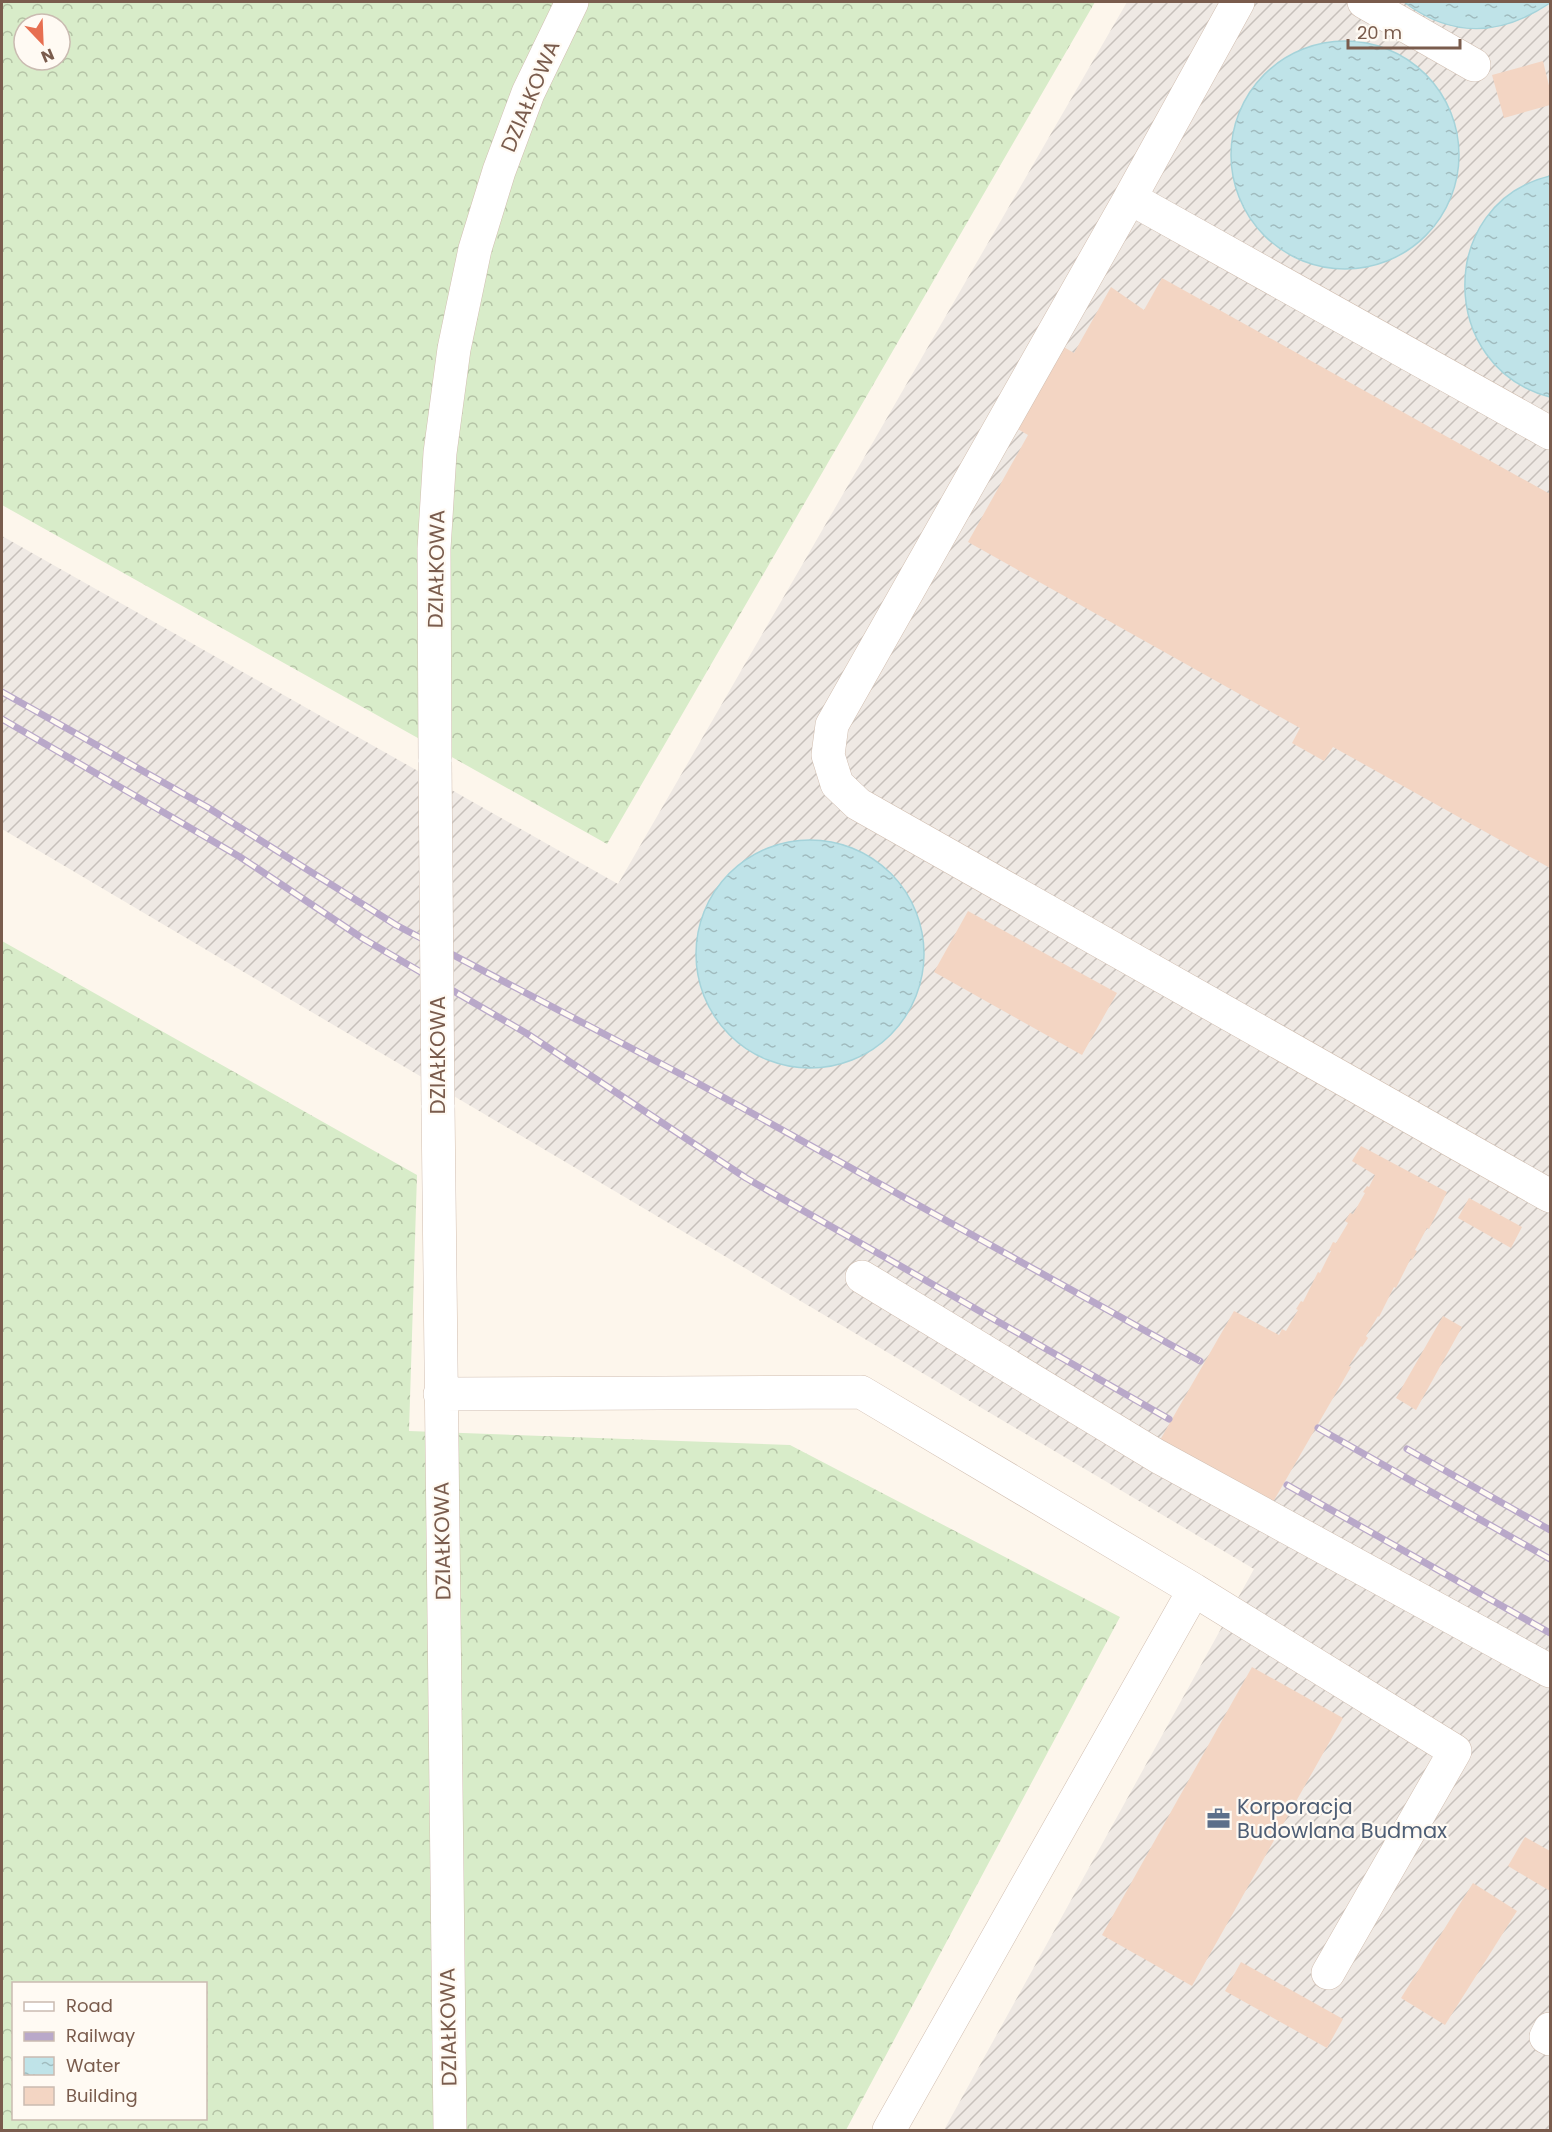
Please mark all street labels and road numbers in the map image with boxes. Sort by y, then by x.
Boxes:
street label: DZIAŁKOWA [494,36,566,156]
street label: DZIAŁKOWA [420,510,452,628]
street label: DZIAŁKOWA [423,996,452,1114]
street label: DZIAŁKOWA [426,1482,458,1600]
street label: DZIAŁKOWA [432,1968,464,2086]

